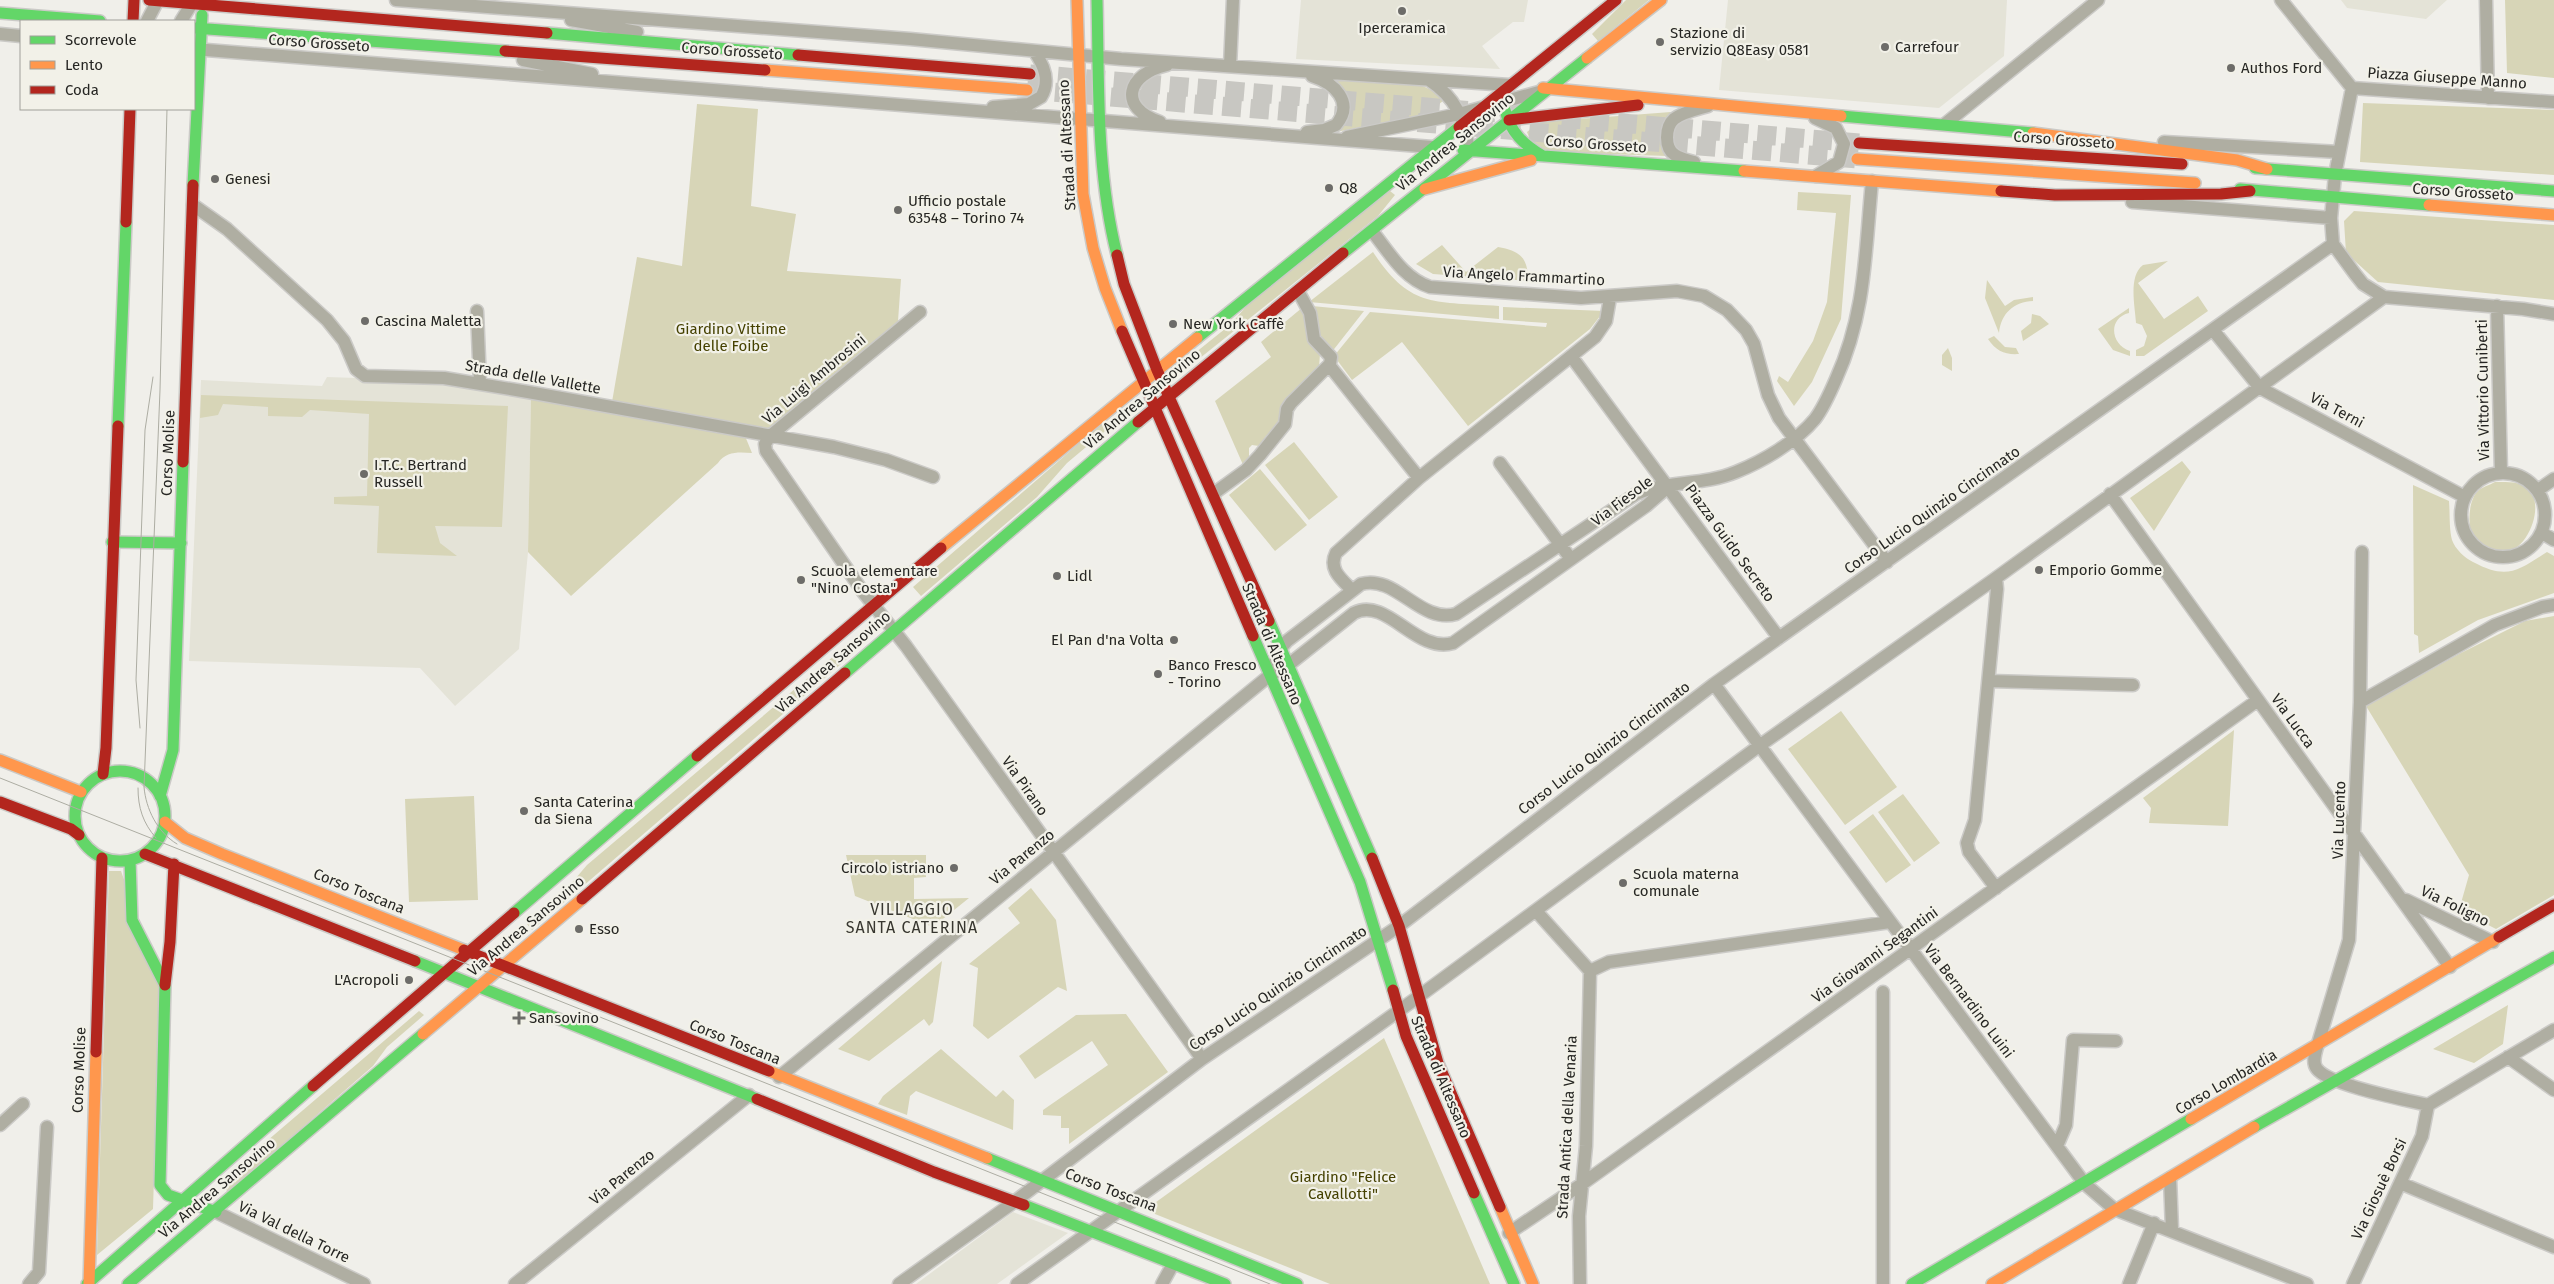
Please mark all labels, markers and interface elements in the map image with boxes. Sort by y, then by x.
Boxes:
marker: Iperceramica [1396,5,1408,17]
place label: Iperceramica [1358,19,1446,37]
legend [20,20,195,110]
place label: Stazione di servizio Q8Easy 0581 [1670,24,1809,59]
street label: Corso Grosseto [268,30,370,56]
text: Scorrevole [65,31,137,49]
marker: Stazione di servizio Q8Easy 0581 [1654,36,1666,48]
street label: Corso Grosseto [681,38,783,64]
place label: Carrefour [1895,38,1959,56]
marker: Carrefour [1879,41,1891,53]
text: Lento [65,56,103,74]
place label: Authos Ford [2241,59,2322,77]
marker: Authos Ford [2225,62,2237,74]
street label: Piazza Giuseppe Manno [2367,63,2527,93]
street label: Strada di Altessano [1055,79,1079,211]
text: Coda [65,81,99,99]
street label: Via Andrea Sansovino [1392,89,1518,195]
street label: Corso Grosseto [2013,127,2115,153]
street label: Corso Grosseto [1545,131,1647,157]
place label: Genesi [225,170,271,188]
marker: Genesi [209,173,221,185]
place label: Q8 [1339,179,1358,197]
street label: Corso Grosseto [2412,179,2514,205]
marker: Q8 [1323,182,1335,194]
place label: Ufficio postale 63548 – Torino 74 [908,192,1024,227]
marker: Ufficio postale 63548 – Torino 74 [892,204,904,216]
street label: Via Angelo Frammartino [1443,263,1605,289]
place label: Cascina Maletta [375,312,482,330]
marker: Cascina Maletta [359,315,371,327]
place label: New York Caffè [1183,315,1284,333]
marker: New York Caffè [1167,318,1179,330]
street label: Via Vittorio Cuniberti [2473,319,2493,461]
park label: Giardino Vittime delle Foibe [676,320,786,355]
street label: Via Luigi Ambrosini [759,330,869,428]
street label: Via Andrea Sansovino [1080,345,1204,453]
street label: Strada delle Vallette [464,356,602,398]
street label: Via Terni [2307,388,2367,432]
street label: Corso Molise [157,410,179,496]
street label: Corso Lucio Quinzio Cincinnato [1841,442,2023,578]
place label: I.T.C. Bertrand Russell [374,456,467,491]
marker: I.T.C. Bertrand Russell [358,468,370,480]
street label: Via Fiesole [1588,472,1656,530]
street label: Piazza Guido Secreto [1681,481,1779,605]
place label: Emporio Gomme [2049,561,2162,579]
place label: Scuola elementare "Nino Costa" [811,562,938,597]
marker: Emporio Gomme [2033,564,2045,576]
place label: Lidl [1067,567,1093,585]
marker: Lidl [1051,570,1063,582]
marker: Scuola elementare "Nino Costa" [795,574,807,586]
street label: Strada di Altessano [1238,580,1306,708]
street label: Via Andrea Sansovino [772,607,894,717]
place label: El Pan d'na Volta [1051,631,1164,649]
marker: El Pan d'na Volta [1168,634,1180,646]
place label: Banco Fresco - Torino [1168,656,1257,691]
marker: Banco Fresco - Torino [1152,668,1164,680]
street label: Corso Lucio Quinzio Cincinnato [1515,677,1693,819]
street label: Via Lucca [2267,690,2319,752]
street label: Via Pirano [998,753,1052,819]
street label: Via Lucento [2329,780,2349,860]
place label: Santa Caterina da Siena [534,793,633,828]
marker: Santa Caterina da Siena [518,805,530,817]
street label: Via Parenzo [986,825,1058,889]
place label: Circolo istriano [841,859,944,877]
marker: Circolo istriano [948,862,960,874]
street label: Corso Toscana [311,864,407,918]
place label: Scuola materna comunale [1633,865,1739,900]
street label: Via Andrea Sansovino [464,872,588,980]
marker: Scuola materna comunale [1617,877,1629,889]
street label: Via Foligno [2418,882,2492,930]
district label: VILLAGGIO SANTA CATERINA [846,900,978,937]
street label: Via Giovanni Segantini [1808,903,1942,1007]
place label: Esso [589,920,620,938]
street label: Corso Lucio Quinzio Cincinnato [1186,922,1370,1054]
marker: Esso [573,923,585,935]
street label: Via Bernardino Luini [1920,940,2018,1062]
place label: L'Acropoli [334,971,399,989]
marker: L'Acropoli [403,974,415,986]
place label: Sansovino [529,1009,599,1027]
marker: Sansovino [513,1012,525,1024]
street label: Strada di Altessano [1407,1013,1475,1141]
street label: Corso Toscana [687,1015,783,1069]
street label: Corso Molise [68,1027,90,1113]
street label: Strada Antica della Venaria [1553,1035,1581,1219]
street label: Corso Lombardia [2172,1046,2280,1118]
street label: Via Andrea Sansovino [155,1134,279,1242]
street label: Via Giosuè Borsi [2348,1135,2410,1243]
street label: Via Parenzo [586,1145,658,1209]
street label: Corso Toscana [1062,1164,1160,1216]
park label: Giardino "Felice Cavallotti" [1290,1168,1396,1203]
street label: Via Val della Torre [235,1197,353,1267]

